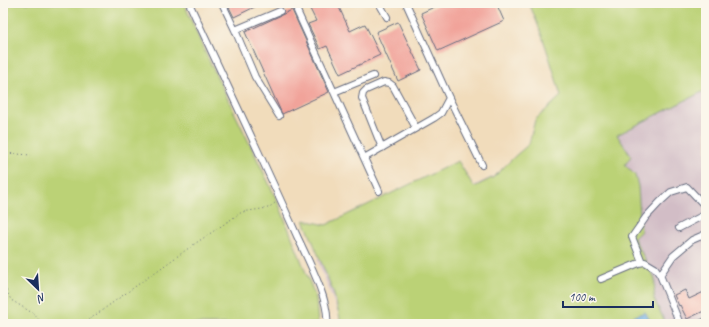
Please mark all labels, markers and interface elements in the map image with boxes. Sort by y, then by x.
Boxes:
north arrow [18,269,58,309]
scale bar [563,283,653,309]
text: 100 m [569,289,596,305]
text: N [34,290,48,307]

